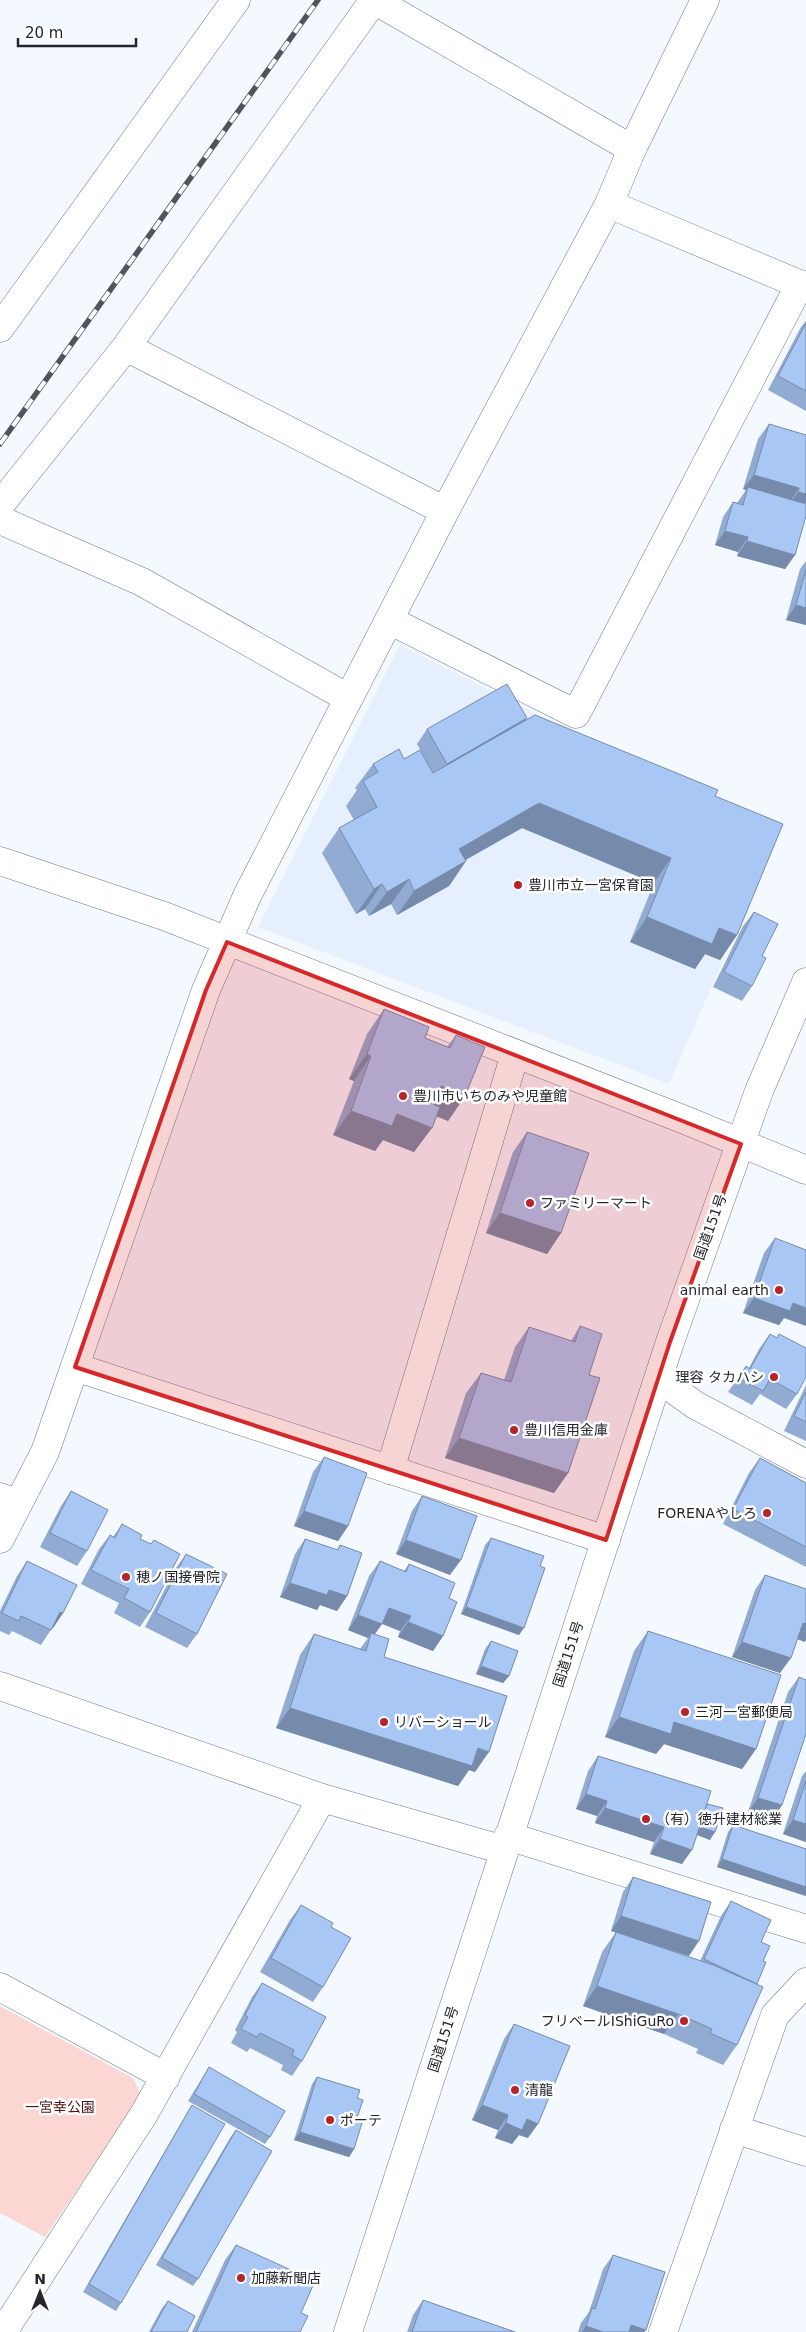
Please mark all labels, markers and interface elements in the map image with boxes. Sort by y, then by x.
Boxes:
scale bar [18,15,135,47]
text: 20 m [25,24,63,42]
place label: 豊川市立一宮保育園 [528,877,654,893]
marker: 豊川市立一宮保育園 [512,879,524,891]
place label: 豊川市いちのみや児童館 [413,1088,567,1104]
marker: 豊川市いちのみや児童館 [397,1090,409,1102]
street label: 国道151号 [691,1192,729,1262]
place label: ファミリーマート [540,1195,652,1211]
marker: ファミリーマート [524,1197,536,1209]
place label: animal earth [680,1282,769,1298]
marker: animal earth [773,1284,785,1296]
place label: 理容 タカハシ [676,1369,764,1385]
marker: 理容 タカハシ [768,1371,780,1383]
place label: 豊川信用金庫 [524,1422,608,1438]
marker: 豊川信用金庫 [508,1424,520,1436]
place label: FORENAやしろ [657,1505,757,1521]
marker: FORENAやしろ [761,1507,773,1519]
place label: 穂ノ国接骨院 [136,1569,220,1585]
marker: 穂ノ国接骨院 [120,1571,132,1583]
street label: 国道151号 [550,1619,586,1689]
place label: 三河一宮郵便局 [695,1704,793,1720]
marker: 三河一宮郵便局 [679,1706,691,1718]
place label: リバーショール [394,1714,492,1730]
marker: リバーショール [378,1716,390,1728]
place label: （有）徳升建材総業 [656,1811,782,1827]
marker: （有）徳升建材総業 [640,1813,652,1825]
street label: 国道151号 [425,2004,461,2074]
place label: フリベールIShiGuRo [541,2013,674,2029]
marker: フリベールIShiGuRo [678,2015,690,2027]
place label: 清龍 [525,2082,553,2098]
marker: 清龍 [509,2084,521,2096]
park label: 一宮幸公園 [25,2099,95,2115]
place label: ポーテ [340,2112,382,2128]
marker: ポーテ [324,2114,336,2126]
north arrow [15,2267,65,2317]
place label: 加藤新聞店 [251,2270,321,2286]
text: N [34,2271,46,2287]
marker: 加藤新聞店 [235,2272,247,2284]

